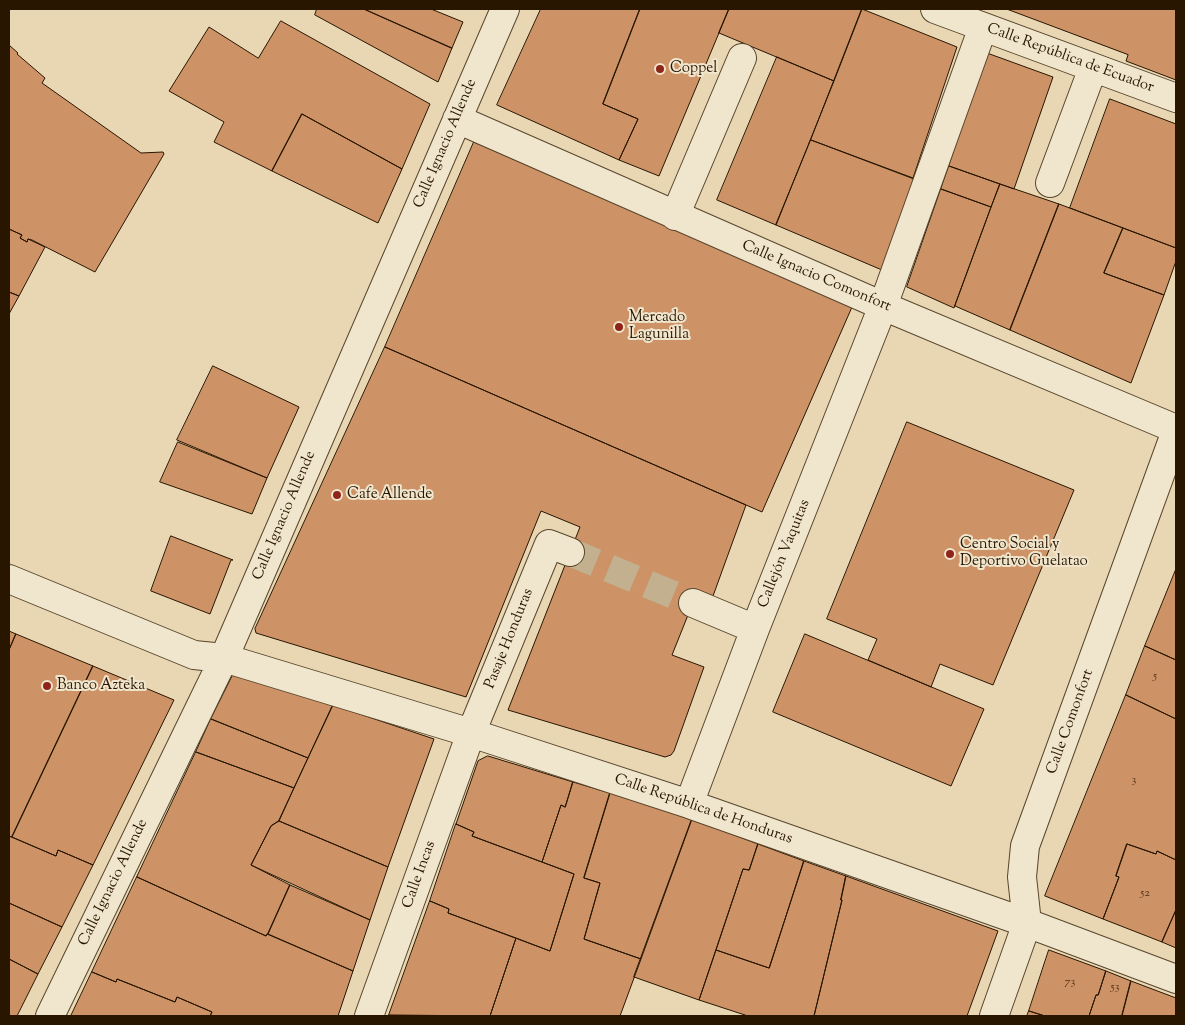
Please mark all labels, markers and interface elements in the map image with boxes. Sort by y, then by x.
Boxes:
street label: Calle República de Ecuador [984,20,1156,98]
place label: Coppel [670,60,717,78]
marker: Coppel [654,63,666,75]
street label: Calle Ignacio Allende [411,77,481,211]
street label: Calle Ignacio Comonfort [739,237,893,317]
place label: Mercado Lagunilla [629,309,689,344]
marker: Mercado Lagunilla [613,321,625,333]
street label: Calle Ignacio Allende [250,449,320,583]
place label: Cafe Allende [347,486,432,504]
marker: Cafe Allende [331,489,343,501]
street label: Callejón Vaquitas [755,497,815,611]
place label: Centro Social y Deportivo Guelatao [960,536,1088,571]
marker: Centro Social y Deportivo Guelatao [944,548,956,560]
street label: Pasaje Honduras [482,586,538,692]
street label: Calle Comonfort [1044,667,1098,777]
house number: 5 [1153,670,1157,684]
place label: Banco Azteka [57,677,145,695]
marker: Banco Azteka [41,680,53,692]
street label: Calle República de Honduras [612,771,794,849]
house number: 3 [1132,774,1136,788]
street label: Calle Ignacio Allende [75,817,153,949]
street label: Calle Incas [399,839,441,911]
house number: 52 [1140,887,1150,901]
house number: 73 [1065,976,1075,990]
house number: 53 [1111,981,1119,995]

